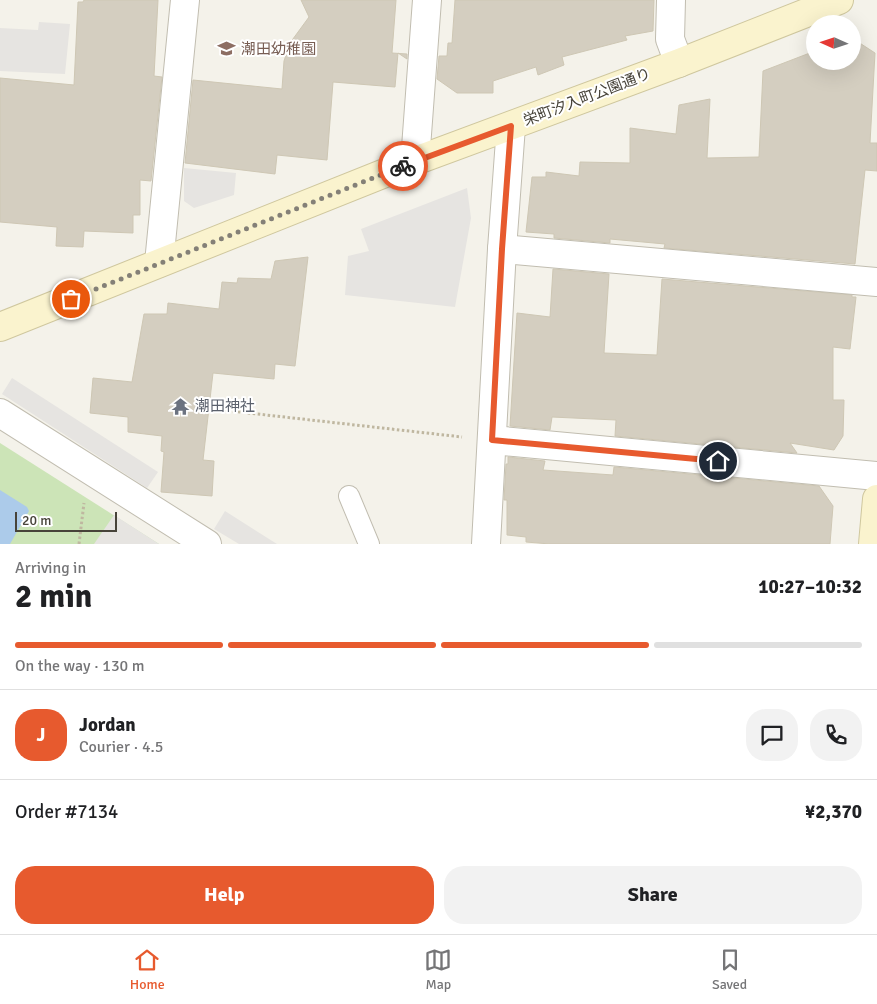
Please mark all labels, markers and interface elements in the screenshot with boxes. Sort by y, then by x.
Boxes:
north arrow [806,15,861,70]
map controls [806,15,861,70]
school or university icon: 潮田幼稚園 [217,39,237,59]
place label: 潮田幼稚園 [241,40,316,58]
street label: 栄町汐入町公園通り [521,64,653,130]
courier [378,141,428,191]
icon: bike [389,152,417,180]
pin [50,278,92,320]
icon: bag [57,285,85,313]
temple icon: 潮田神社 [171,396,191,416]
place label: 潮田神社 [195,397,255,415]
pin [697,440,739,482]
icon: home [704,447,732,475]
scale bar [15,509,118,532]
text: 20 m [22,512,51,529]
text: Arriving in [15,558,86,578]
text: 10:27–10:32 [758,575,862,599]
text: 2 min [15,577,92,616]
text: On the way · 130 m [15,656,145,676]
button: chat [746,709,798,761]
button: phone [810,709,862,761]
text: Jordan [79,713,136,737]
text: J [37,723,45,747]
text: Courier · 4.5 [79,737,163,757]
text: Order #7134 [15,800,118,824]
text: ¥2,370 [805,800,862,824]
button: Help [15,866,434,924]
button: Share [444,866,862,924]
tab: Home [130,946,165,993]
tab: Map [424,946,452,993]
tab: Saved [712,946,747,993]

